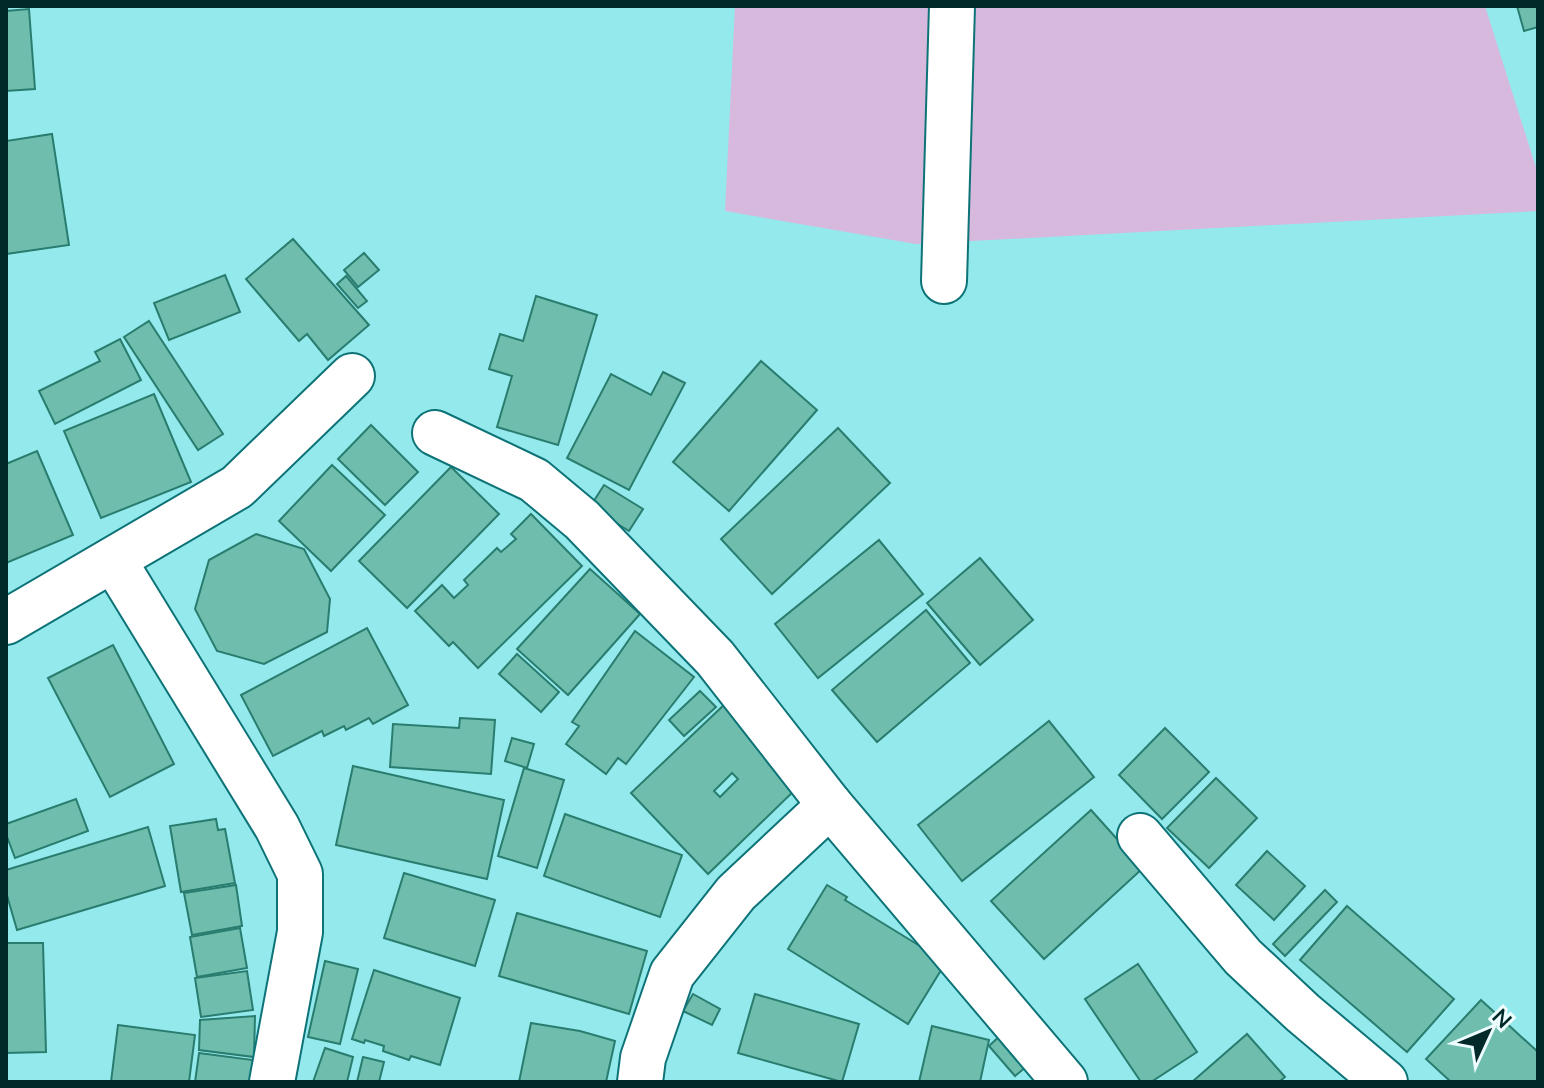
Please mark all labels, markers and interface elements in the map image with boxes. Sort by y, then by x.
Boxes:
north arrow [1448,992,1528,1072]
text: N [1487,1002,1518,1034]

